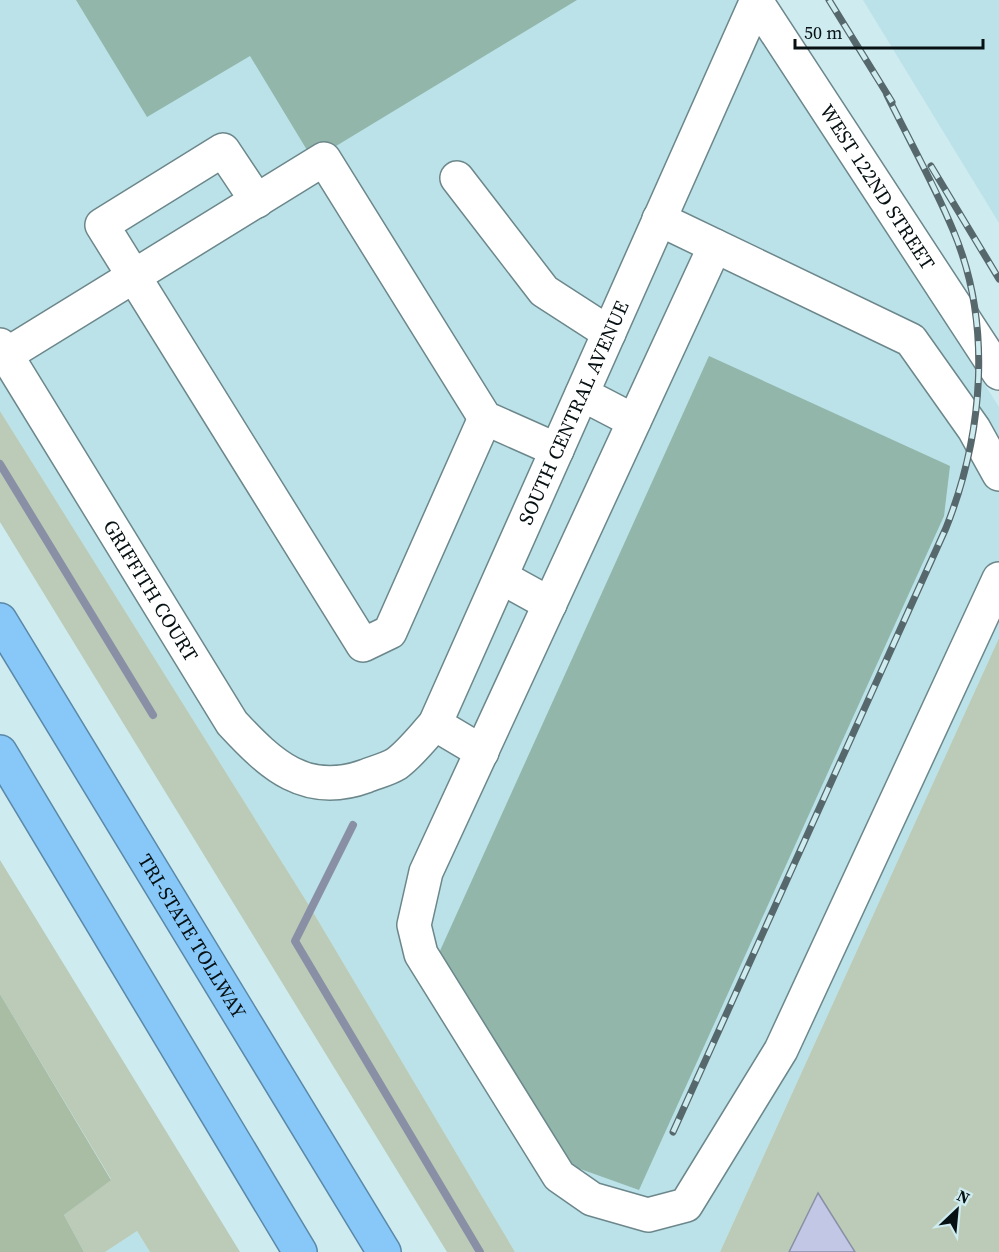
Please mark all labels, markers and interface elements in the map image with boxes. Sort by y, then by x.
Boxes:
scale bar [795,12,982,50]
text: 50 m [804,20,842,45]
street label: WEST 122ND STREET [813,99,942,275]
street label: SOUTH CENTRAL AVENUE [511,296,636,529]
street label: GRIFFITH COURT [96,514,205,667]
street label: TRI-STATE TOLLWAY [131,848,253,1024]
north arrow [927,1180,987,1240]
text: N [954,1184,974,1209]

